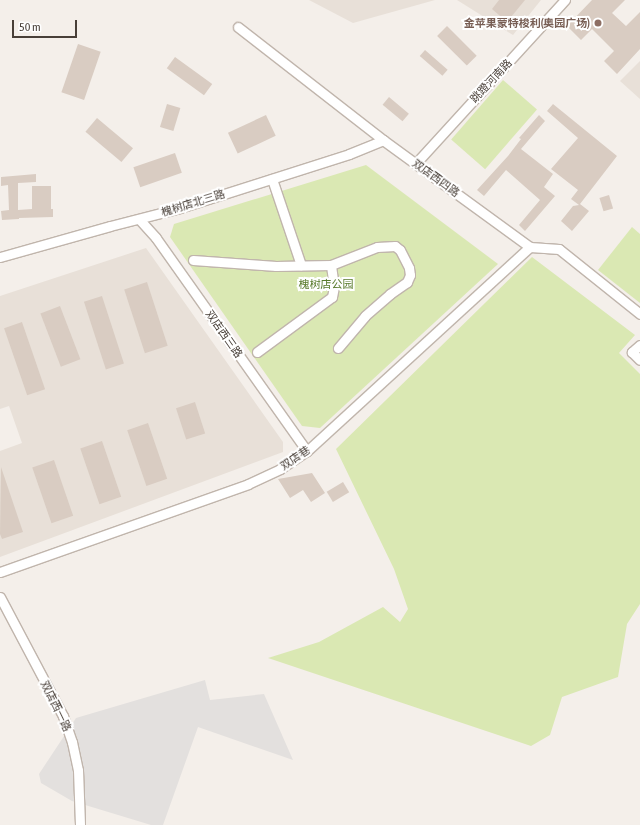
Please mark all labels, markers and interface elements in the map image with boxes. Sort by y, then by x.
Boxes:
scale bar [14,12,79,38]
place label: 金苹果蒙特梭利(奥园广场) [464,16,590,30]
marker: 金苹果蒙特梭利(奥园广场) [593,18,603,28]
text: 50 m [19,20,41,34]
street label: 跳蹬河南路 [467,56,515,106]
street label: 双店西四路 [410,156,462,200]
street label: 槐树店北三路 [160,187,226,219]
park label: 槐树店公园 [299,277,353,291]
street label: 双店西三路 [203,308,245,360]
street label: 双店巷 [278,443,312,473]
street label: 双店西一路 [38,678,74,734]

